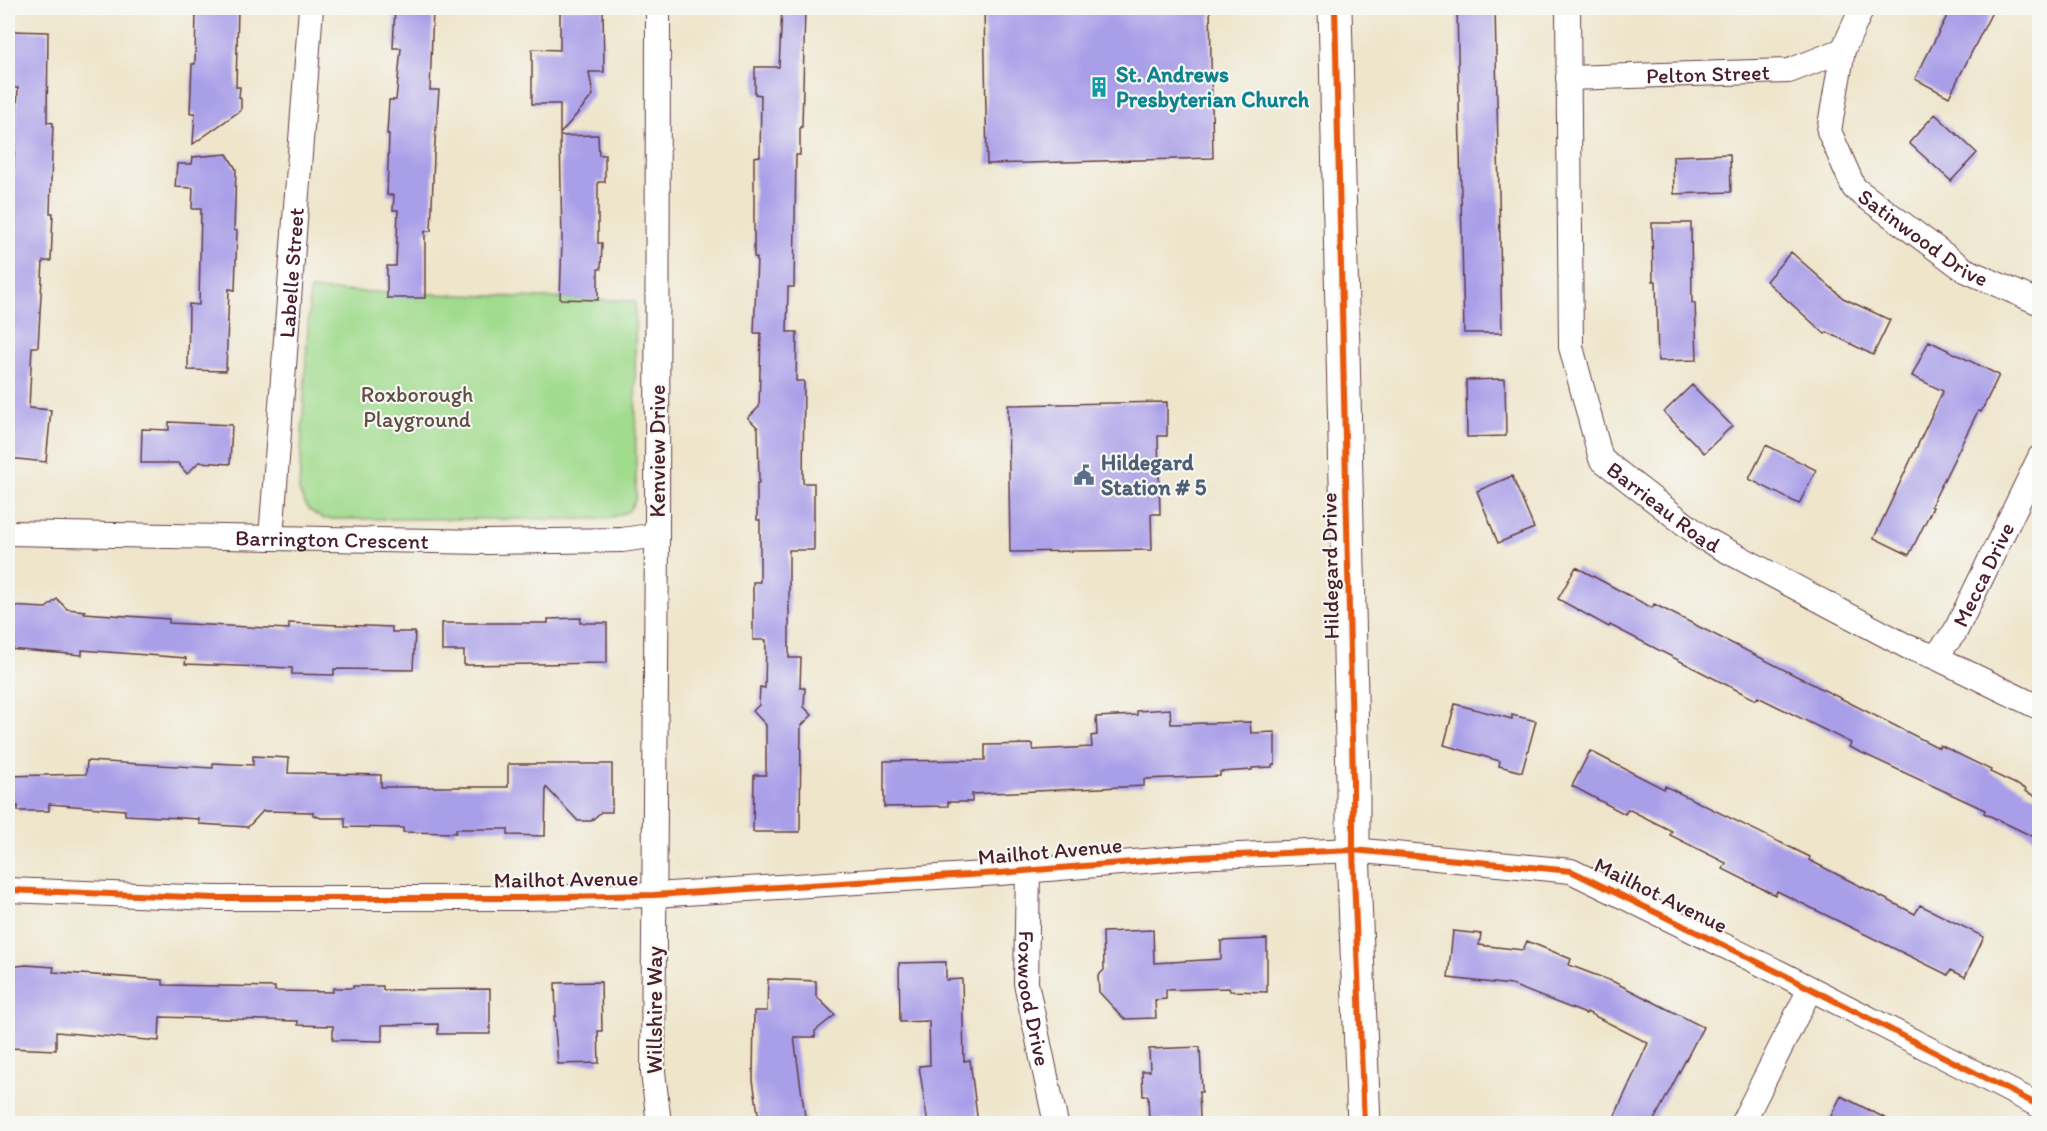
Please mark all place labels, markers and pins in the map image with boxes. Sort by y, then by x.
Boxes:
place label: St. Andrews Presbyterian Church [1116,61,1310,113]
building icon: St. Andrews Presbyterian Church [1087,75,1111,99]
place label: Hildegard Station # 5 [1101,449,1207,501]
public building icon: Hildegard Station # 5 [1072,463,1096,487]

